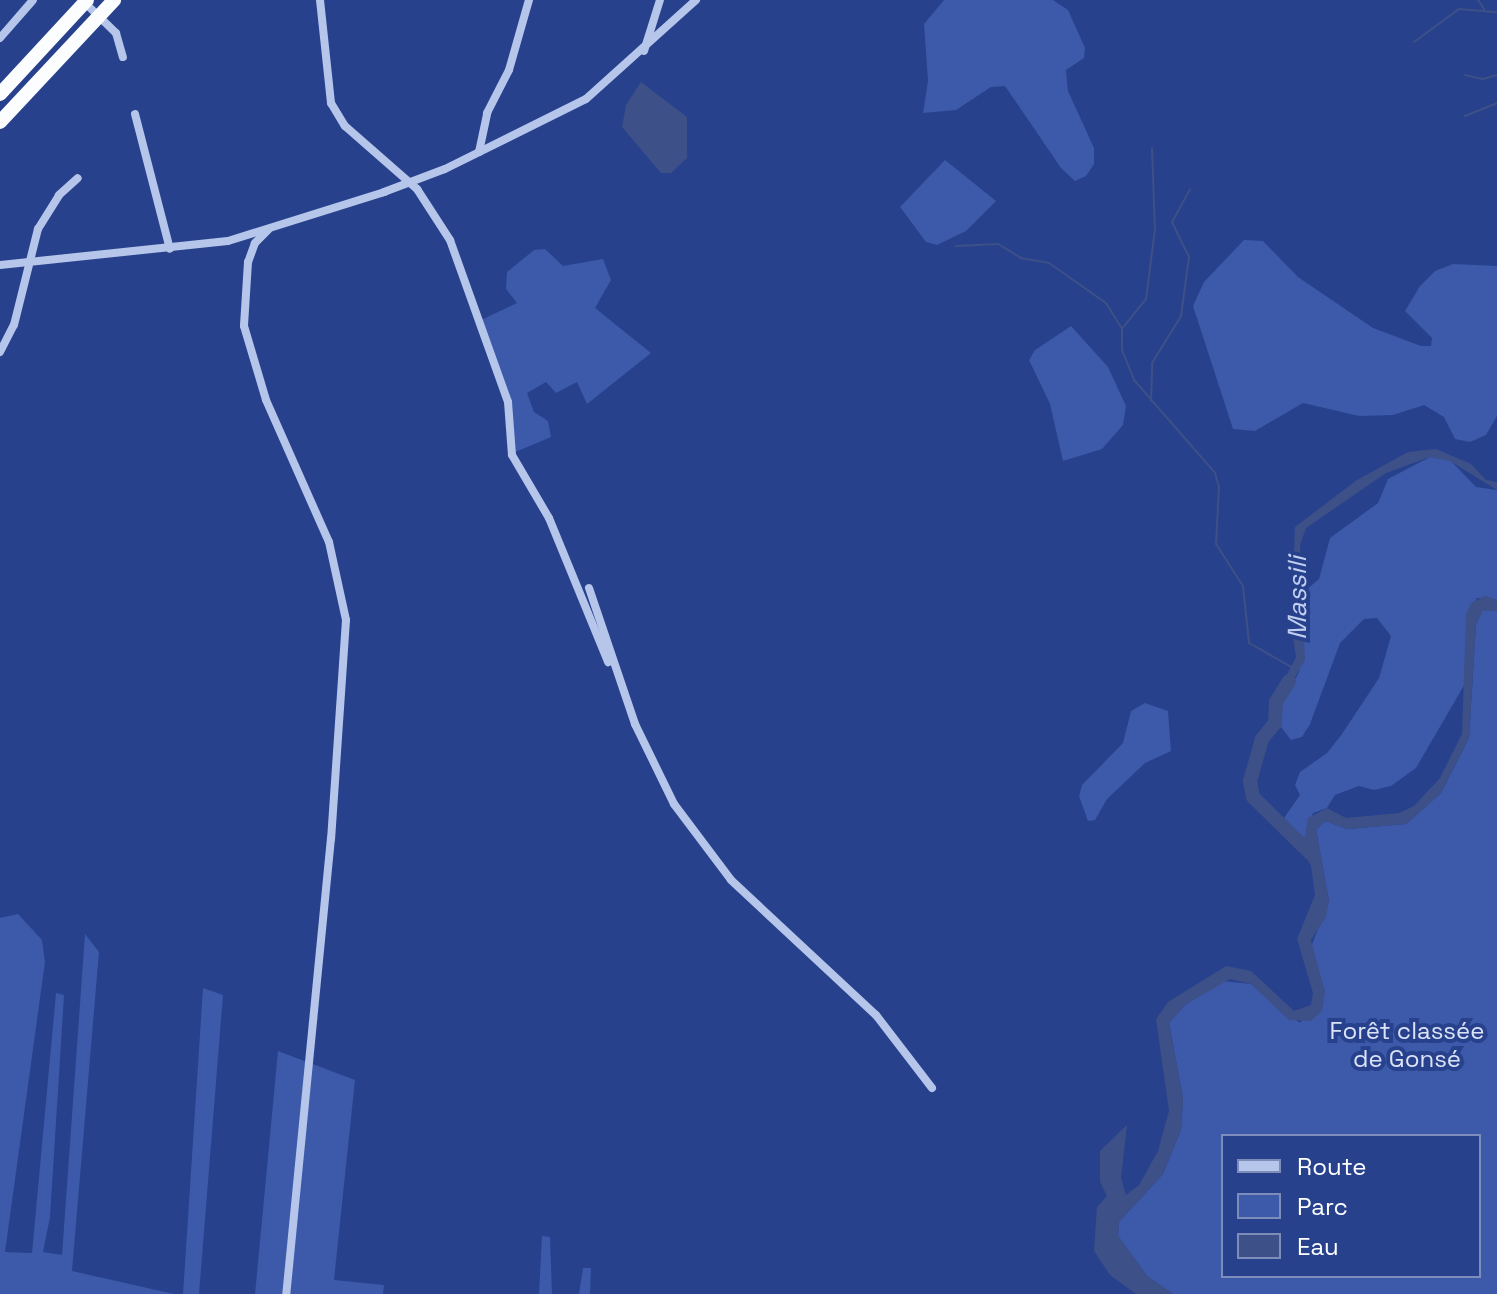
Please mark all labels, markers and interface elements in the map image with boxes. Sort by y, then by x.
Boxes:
water label: Massili [1282,556,1314,640]
park label: Forêt classée de Gonsé [1330,1017,1484,1073]
legend [1221,1134,1481,1278]
text: Route [1297,1151,1366,1182]
text: Parc [1297,1191,1348,1222]
text: Eau [1297,1231,1339,1262]

